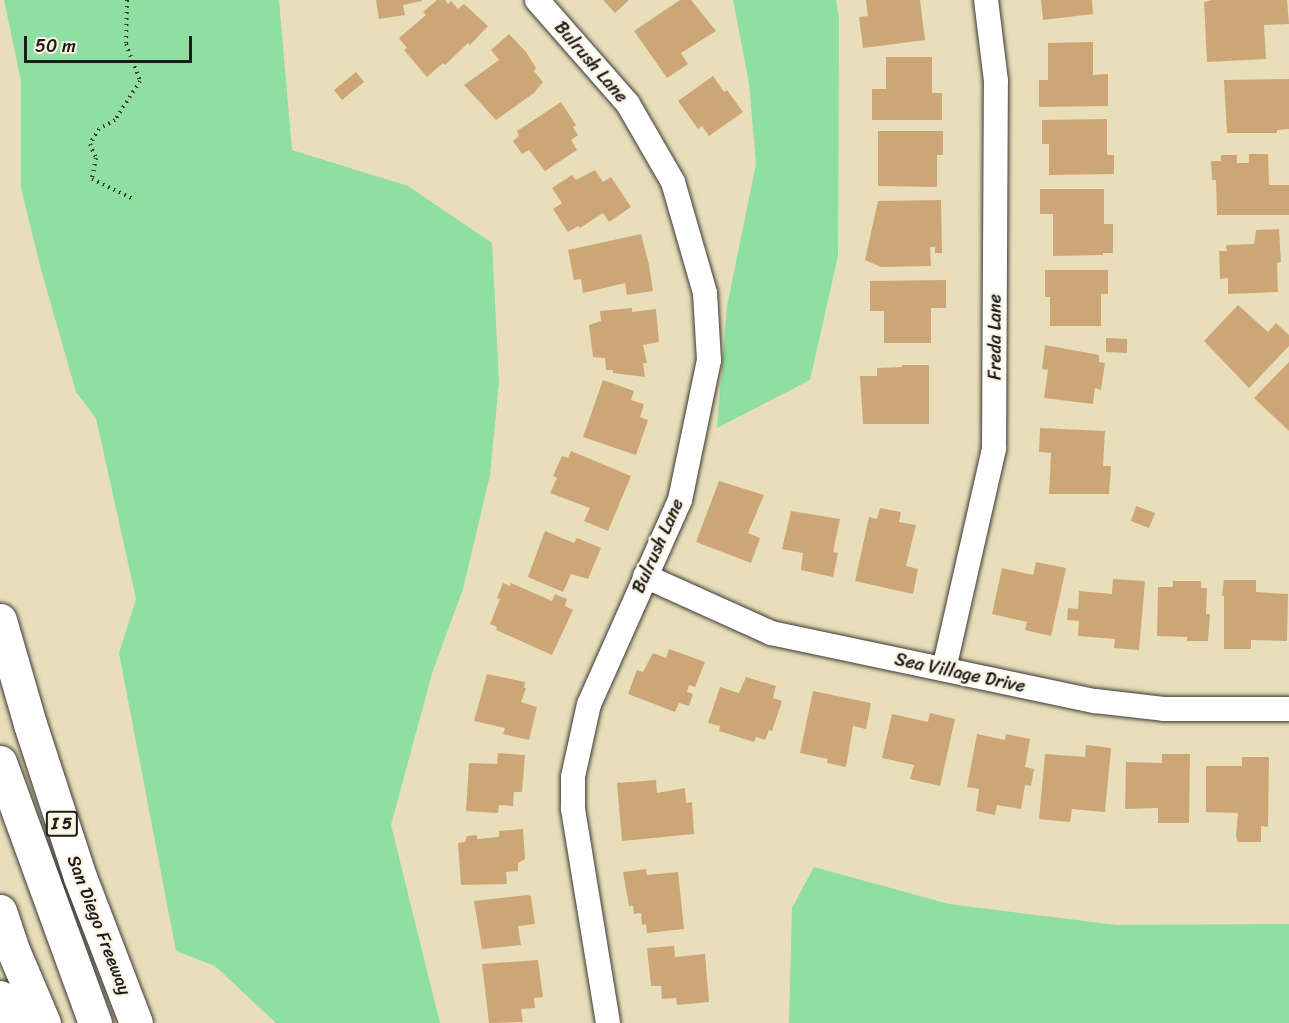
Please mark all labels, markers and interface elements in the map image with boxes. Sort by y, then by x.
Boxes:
street label: Bulrush Lane [550,17,632,107]
scale bar [27,24,195,62]
text: 50 m [35,30,76,62]
street label: Freda Lane [984,294,1006,380]
street label: Bulrush Lane [628,495,688,597]
street label: Sea Village Drive [893,649,1027,697]
road number: I 5 [46,811,78,837]
street label: San Diego Freeway [62,852,136,998]

